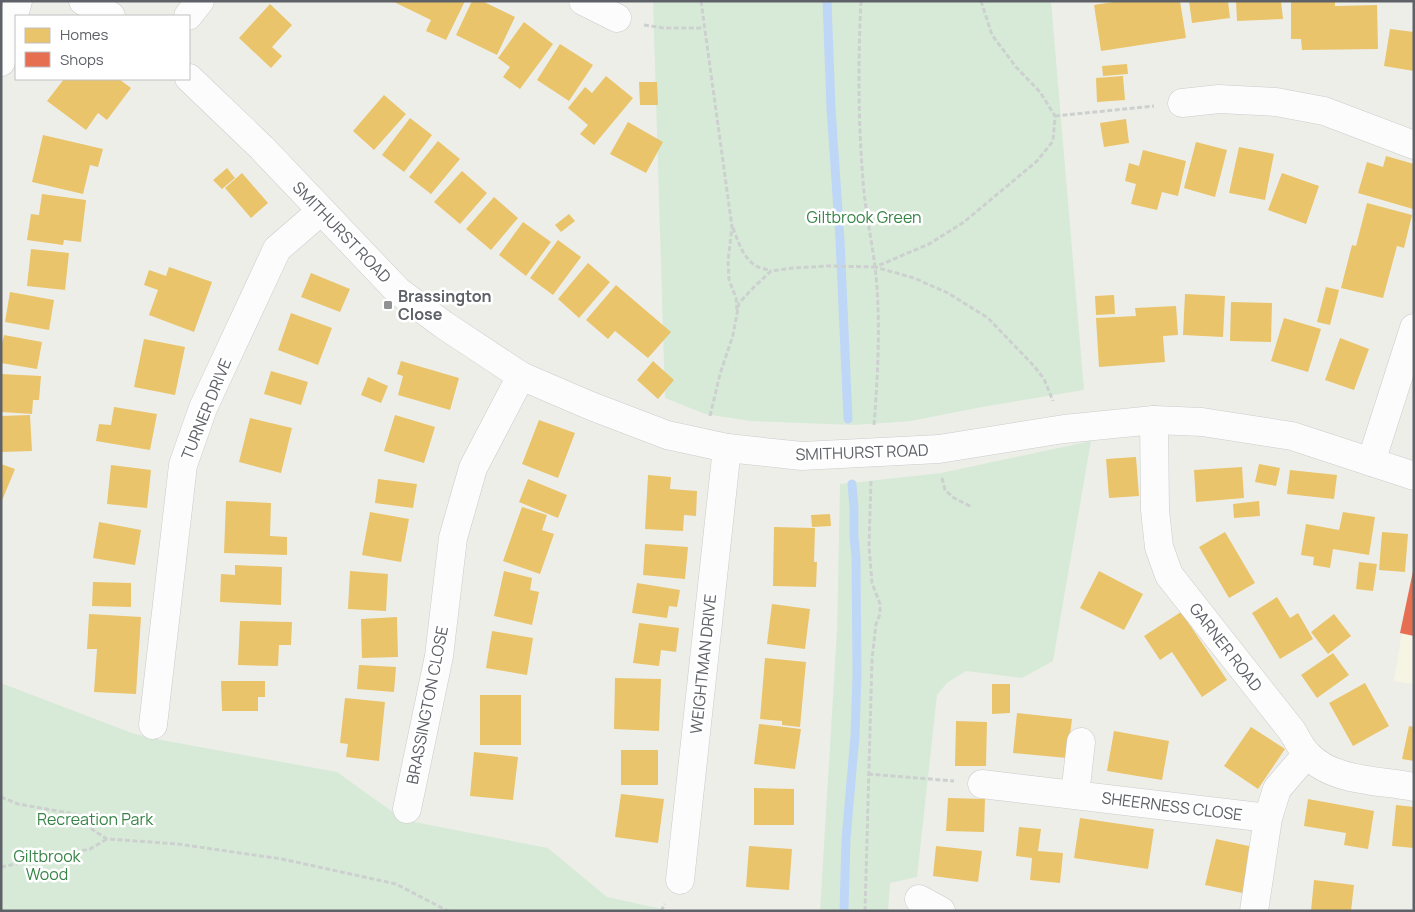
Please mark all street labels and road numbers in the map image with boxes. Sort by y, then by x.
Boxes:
street label: SMITHURST ROAD [288,176,396,288]
street label: TURNER DRIVE [176,355,236,463]
street label: SMITHURST ROAD [795,439,929,465]
street label: WEIGHTMAN DRIVE [685,593,721,735]
street label: GARNER ROAD [1184,598,1268,696]
street label: BRASSINGTON CLOSE [401,624,453,786]
street label: SHEERNESS CLOSE [1100,786,1244,826]

